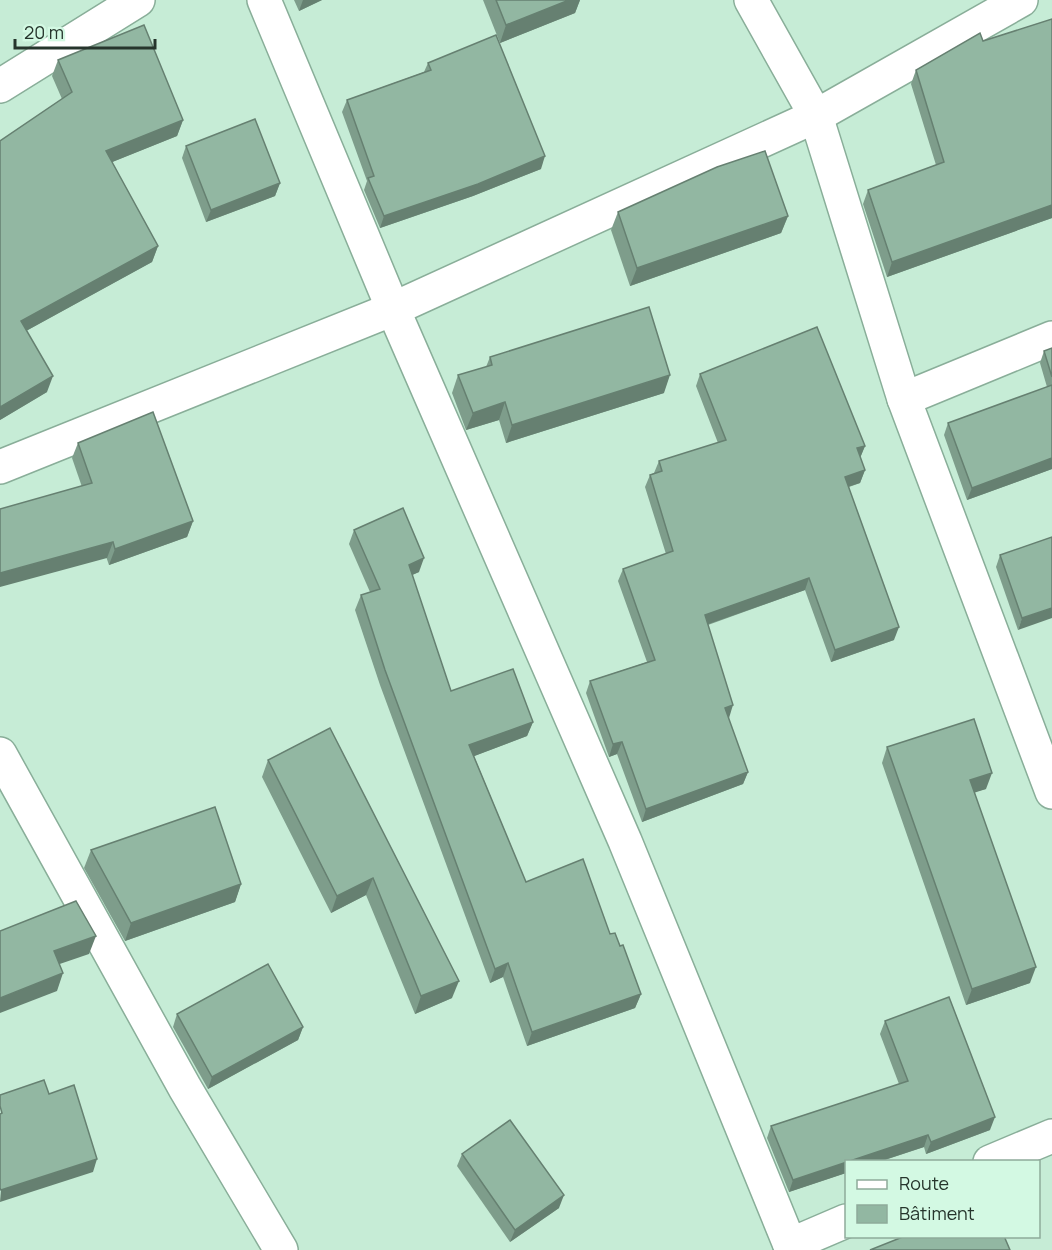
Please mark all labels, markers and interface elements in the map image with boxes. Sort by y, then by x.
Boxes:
scale bar [15,12,154,50]
text: 20 m [24,20,64,44]
legend [845,1160,1040,1238]
text: Route [899,1171,949,1195]
text: Bâtiment [899,1201,975,1225]

